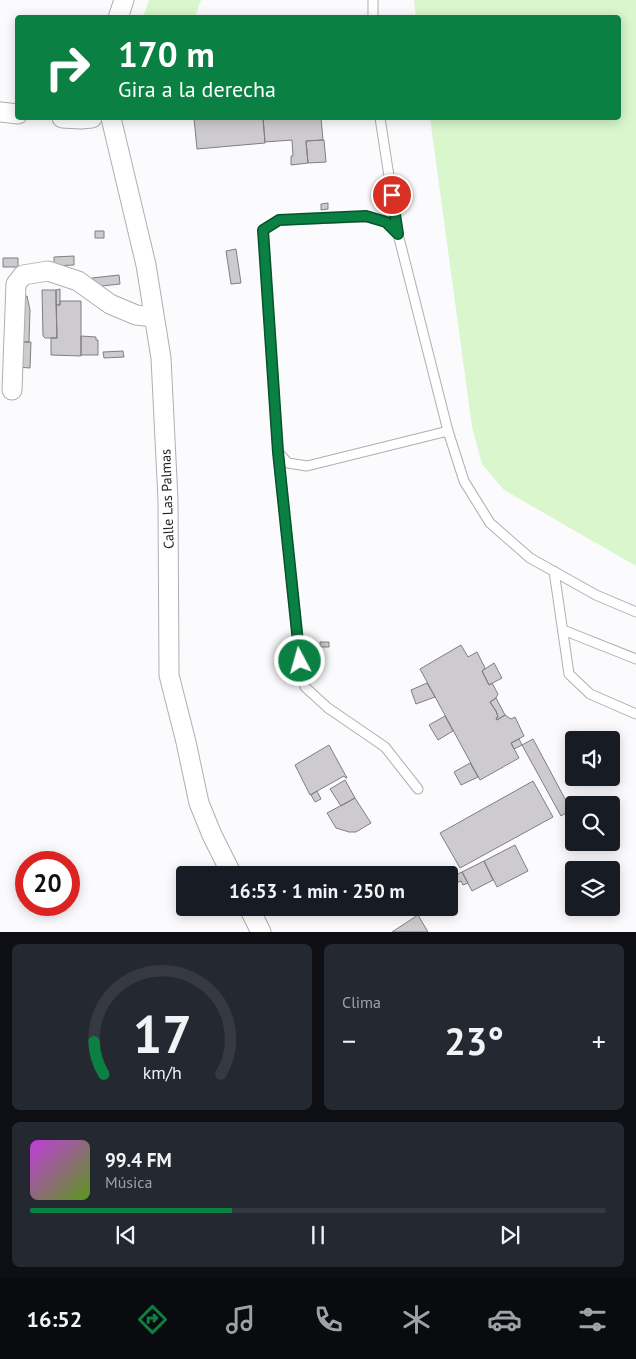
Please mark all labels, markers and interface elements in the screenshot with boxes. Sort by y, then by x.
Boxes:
text: 170 m [118,31,215,77]
icon: right [35,35,100,100]
text: Gira a la derecha [118,75,276,103]
pin [371,174,413,216]
icon: arrive [378,181,406,209]
street label: Calle Las Palmas [156,449,178,549]
position arrow [273,634,325,686]
map controls [565,731,620,916]
button: sound [565,731,620,786]
button: search [565,796,620,851]
speed limit sign: 20 [15,851,80,916]
button: layers [565,861,620,916]
text: 16:53 · 1 min · 250 m [229,879,405,903]
text: Clima [342,992,381,1012]
text: 17 [133,1000,191,1067]
text: 23° [444,1016,504,1065]
text: − [342,1022,356,1059]
text: + [592,1022,606,1059]
text: km/h [142,1061,182,1084]
text: 99.4 FM [105,1148,172,1172]
text: Música [105,1172,152,1192]
icon: previous [112,1221,140,1249]
icon: pause [304,1221,332,1249]
icon: next [496,1221,524,1249]
icon: directions [135,1302,170,1337]
icon: music [223,1302,258,1337]
icon: phone [311,1302,346,1337]
icon: climate [399,1302,434,1337]
icon: car [487,1302,522,1337]
icon: filters [575,1302,610,1337]
text: 16:52 [26,1305,82,1333]

